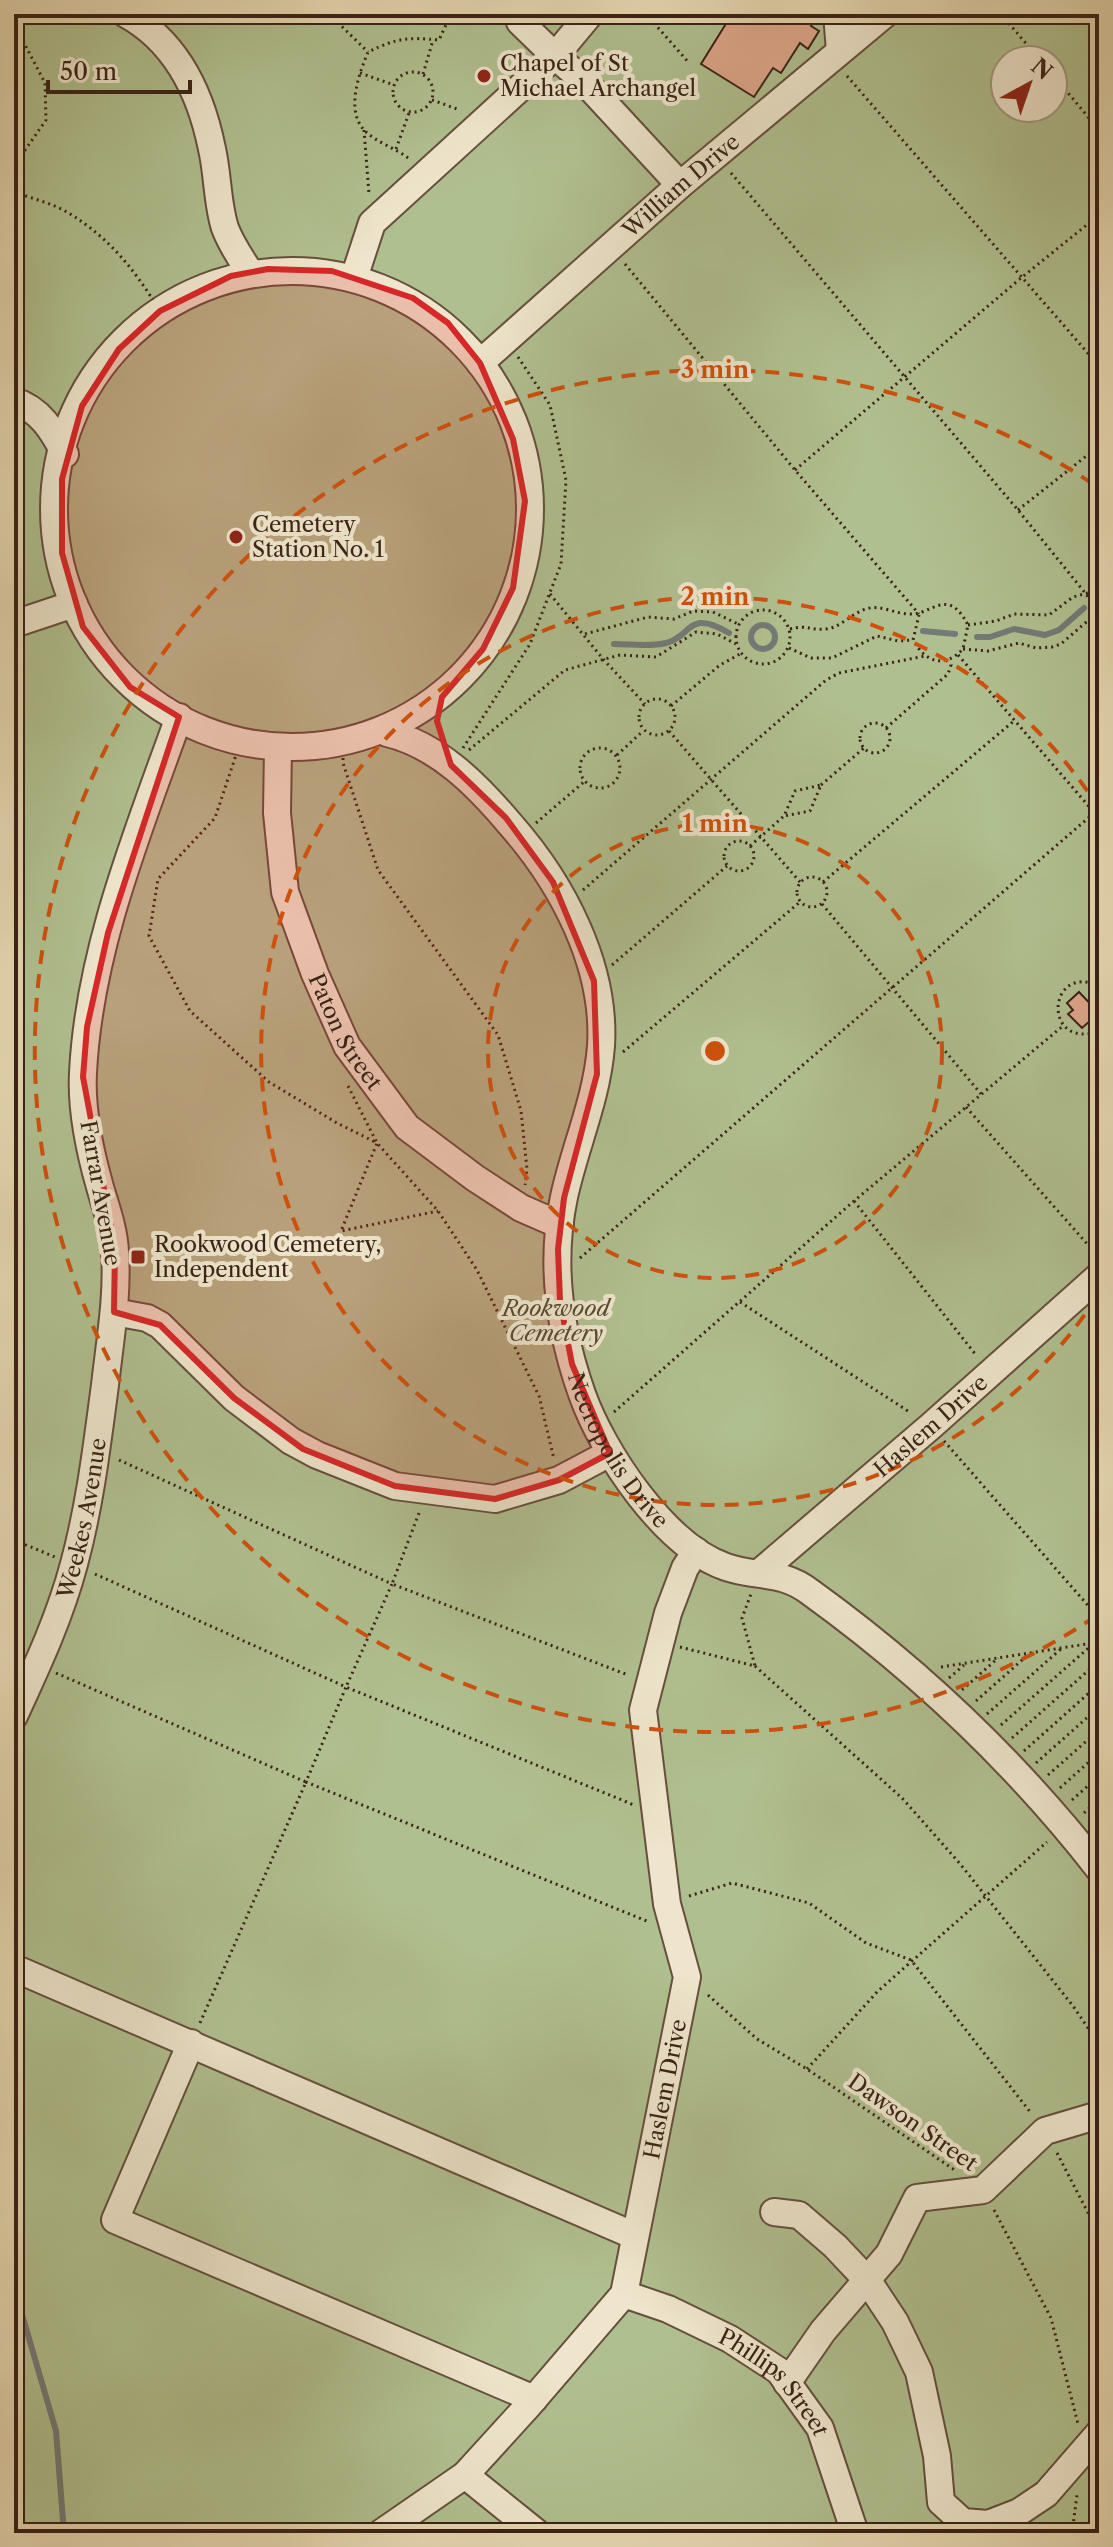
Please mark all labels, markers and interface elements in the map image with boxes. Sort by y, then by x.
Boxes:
scale bar [48,44,190,94]
north arrow [989,44,1069,124]
place label: Chapel of St Michael Archangel [500,50,696,102]
text: N [1026,53,1058,86]
text: 50 m [60,57,117,86]
marker: Chapel of St Michael Archangel [475,67,493,85]
street label: William Drive [616,128,745,244]
text: 3 min [681,355,750,384]
place label: Cemetery Station No. 1 [252,511,384,563]
marker: Cemetery Station No. 1 [227,528,245,546]
text: 2 min [680,582,750,611]
text: 1 min [682,809,748,838]
street label: Paton Street [302,969,388,1096]
centre of rings [701,1037,729,1065]
street label: Farrar Avenue [74,1118,127,1268]
place label: Rookwood Cemetery, Independent [154,1231,381,1283]
marker: Rookwood Cemetery, Independent [129,1248,147,1266]
park label: Rookwood Cemetery [500,1295,612,1347]
street label: Necropolis Drive [562,1369,674,1534]
street label: Haslem Drive [868,1369,993,1483]
street label: Weekes Avenue [51,1436,112,1603]
street label: Haslem Drive [638,2017,692,2162]
street label: Dawson Street [843,2068,983,2177]
street label: Phillips Street [714,2323,835,2439]

